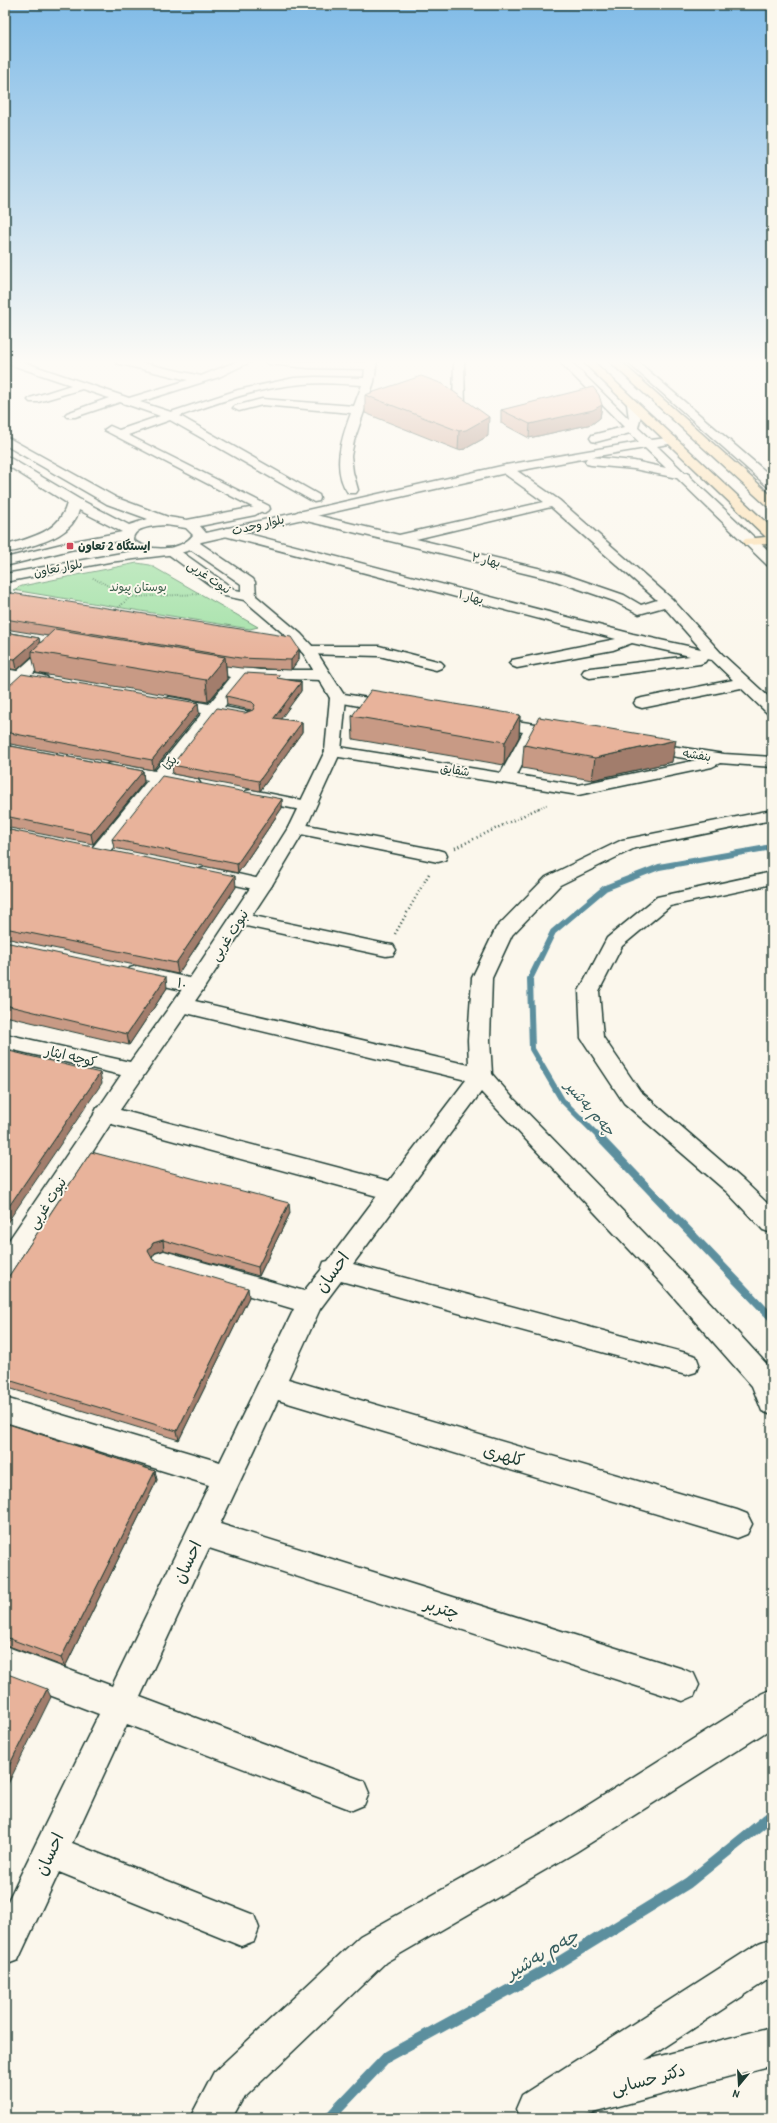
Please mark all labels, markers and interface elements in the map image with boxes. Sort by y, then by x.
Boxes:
street label: بلوار وحدت [230,510,286,539]
place label: ایستگاه 2 تعاون [78,537,150,554]
marker: ایستگاه 2 تعاون [65,541,75,551]
street label: بهار ۲ [470,548,502,571]
street label: بلوار تعاون [32,554,84,581]
street label: نبوت غربی [184,556,235,597]
park label: بوستان پیوند [109,578,167,595]
street label: بهار ۱ [457,585,485,608]
street label: بنفشه [682,744,713,765]
street label: یکتا [158,752,181,774]
street label: شقایق [439,759,471,780]
street label: نبوت غربی [205,905,252,964]
street label: ۱۰ [175,972,189,993]
street label: کوچه ایثار [42,1040,99,1072]
water label: چەم بەشیر [558,1074,621,1142]
street label: نبوت غربی [23,1173,70,1232]
street label: احسان [309,1247,354,1297]
street label: کلهری [481,1438,527,1471]
street label: احسان [167,1537,206,1587]
street label: چتربر [420,1590,463,1624]
street label: احسان [29,1829,68,1879]
water label: چەم بەشیر [499,1922,585,1987]
street label: دکتر حسابی [608,2058,688,2099]
north arrow [719,2065,759,2105]
text: N [731,2087,741,2102]

